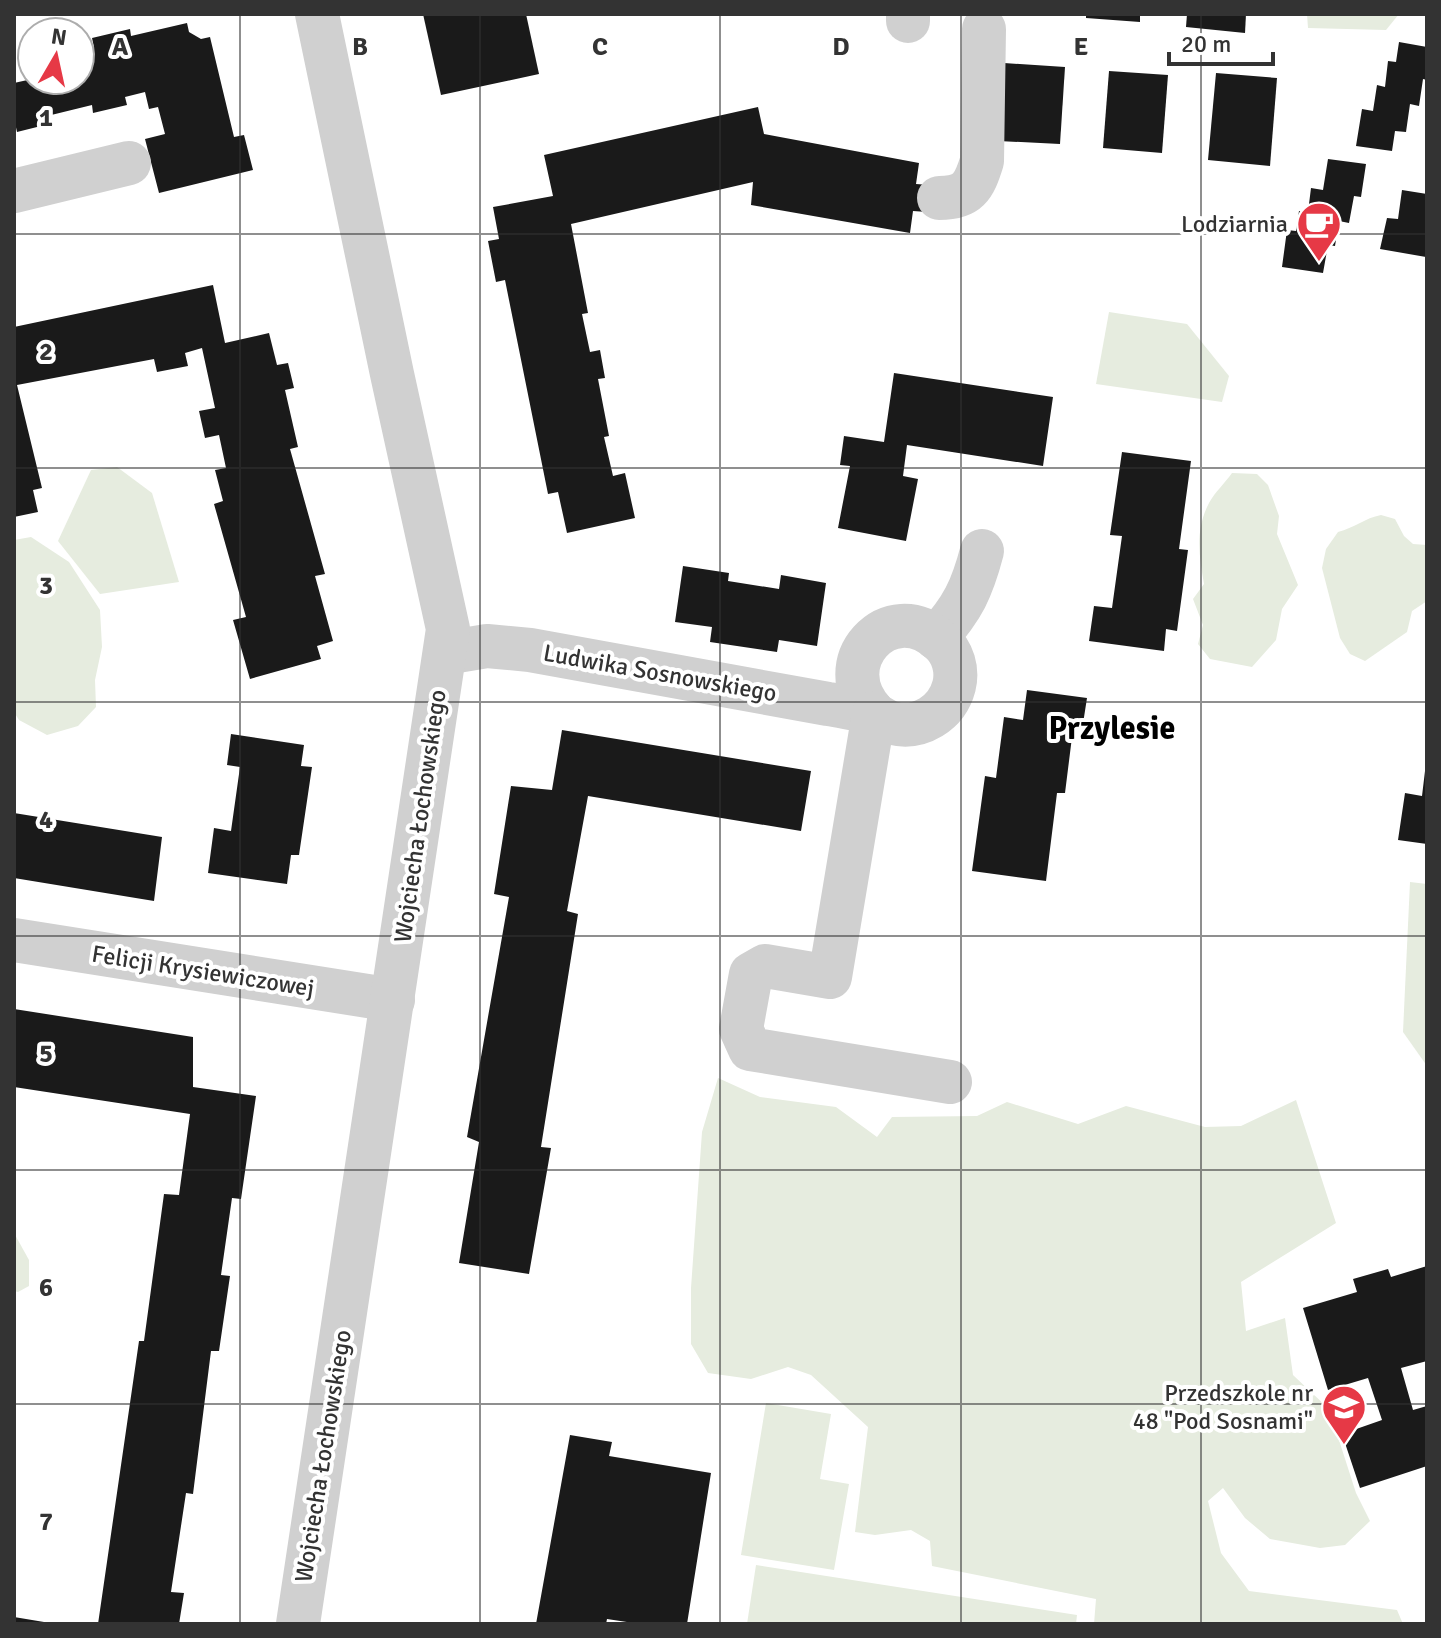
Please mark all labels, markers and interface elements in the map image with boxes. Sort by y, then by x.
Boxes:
north arrow [16,16,96,96]
scale bar [1169,16,1273,66]
text: N [49,22,69,51]
text: 20 m [1181,29,1231,59]
text: A [112,31,129,63]
text: B [352,31,368,63]
text: C [592,31,608,63]
text: D [832,31,850,63]
text: E [1074,31,1088,63]
text: 1 [39,102,53,134]
cafe icon: Lodziarnia [1295,200,1343,263]
place label: Lodziarnia [1181,209,1288,239]
text: 2 [39,336,53,368]
text: 3 [39,570,53,602]
street label: Ludwika Sosnowskiego [541,638,779,708]
street label: Wojciecha Łochowskiego [387,688,453,944]
district label: Przylesie [1049,709,1176,748]
text: 4 [39,804,53,836]
street label: Felicji Krysiewiczowej [90,939,316,1003]
text: 5 [39,1038,53,1070]
text: 6 [39,1272,53,1304]
street label: Wojciecha Łochowskiego [288,1328,358,1584]
place label: Przedszkole nr 48 "Pod Sosnami" [1133,1378,1313,1436]
school or university icon: Przedszkole nr 48 "Pod Sosnami" [1320,1383,1368,1446]
text: 7 [39,1506,53,1538]

